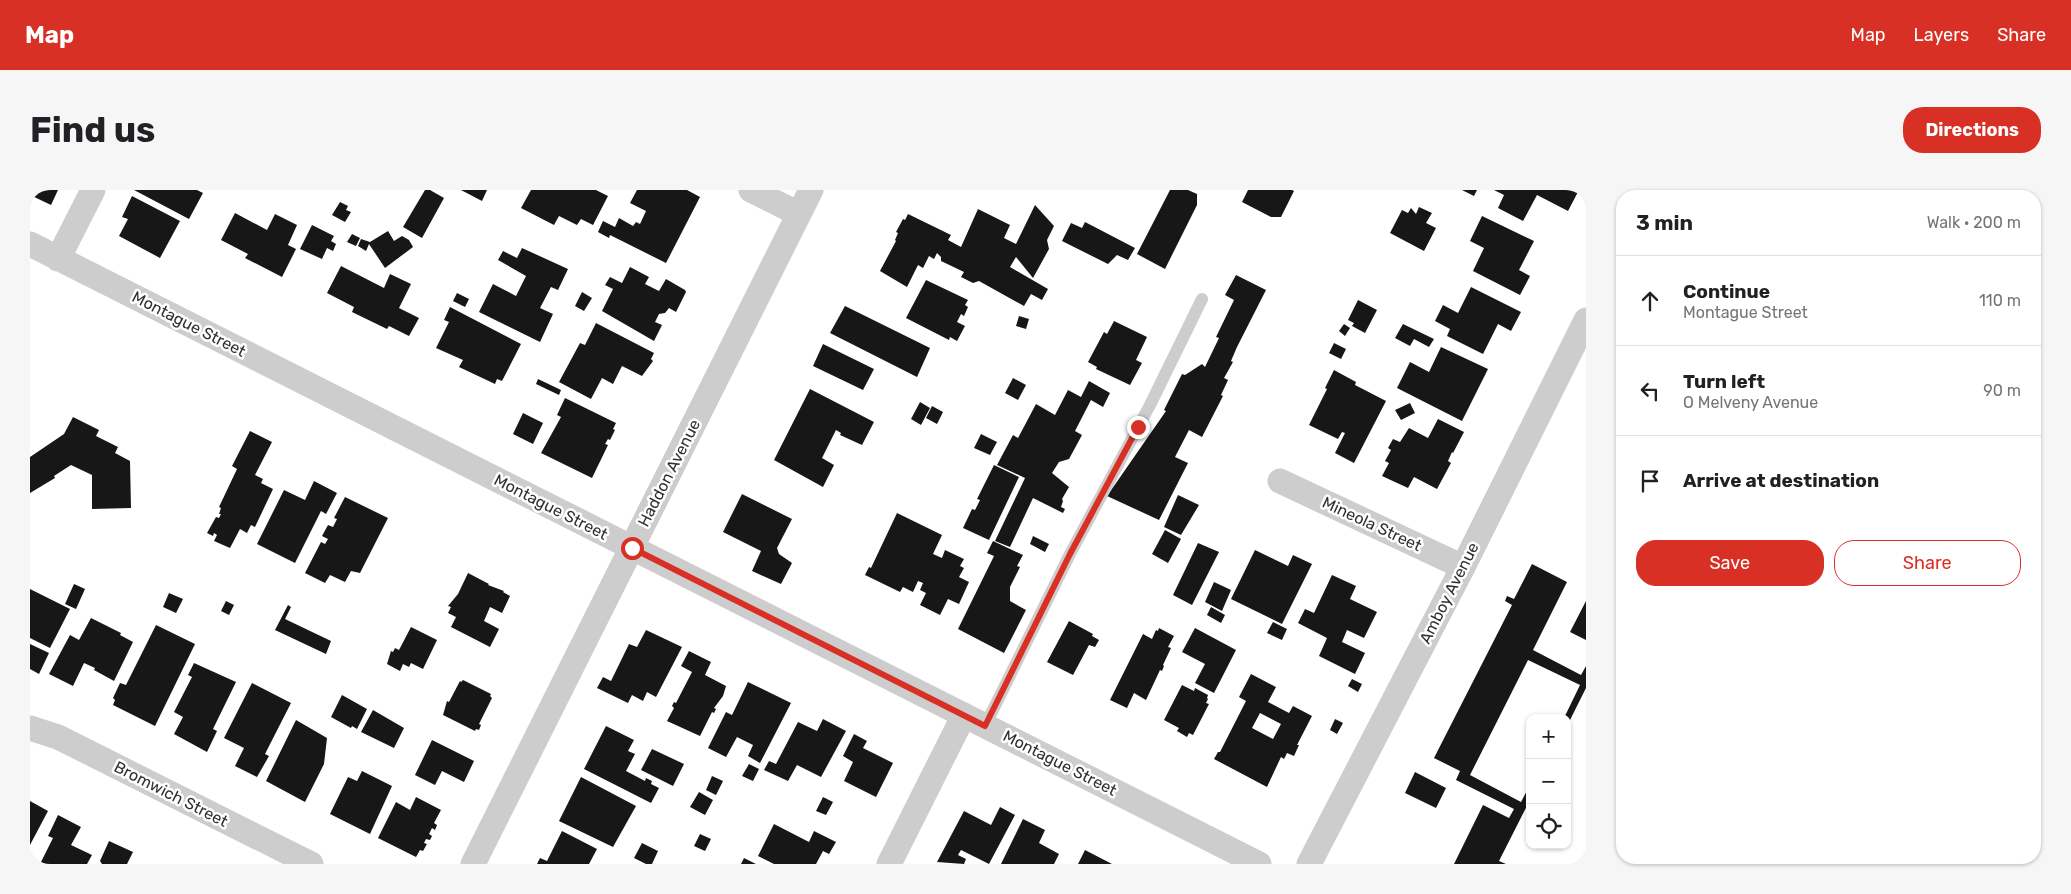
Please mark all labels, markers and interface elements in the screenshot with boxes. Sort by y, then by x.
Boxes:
text: Map [25,21,74,49]
text: Map [1851,24,1886,46]
text: Layers [1914,24,1969,46]
text: Share [1997,24,2046,46]
button: Directions [1903,107,2041,153]
text: Find us [30,109,155,151]
text: 3 min [1636,210,1693,235]
text: Walk · 200 m [1927,213,2021,232]
text: Continue [1683,280,1770,303]
street label: Montague Street [129,287,249,361]
icon: ahead [1636,287,1664,315]
text: 110 m [1979,291,2021,310]
text: Montague Street [1683,303,1808,322]
text: Turn left [1683,370,1765,393]
icon: left [1636,377,1664,405]
text: 90 m [1983,381,2021,400]
text: O Melveny Avenue [1683,393,1818,412]
street label: Haddon Avenue [634,416,704,530]
route end [1127,416,1150,439]
icon: arrive [1636,467,1664,495]
text: Arrive at destination [1683,469,1879,492]
street label: Montague Street [491,470,611,544]
street label: Mineola Street [1319,493,1425,555]
route start [621,537,644,560]
street label: Amboy Avenue [1415,539,1483,647]
button: Save [1636,540,1824,586]
button: Share [1834,540,2021,586]
map controls [1526,714,1571,849]
button: + [1526,714,1571,759]
street label: Montague Street [1000,726,1120,800]
street label: Bromwich Street [111,757,231,831]
button: − [1526,759,1571,804]
button: locate [1526,804,1571,849]

